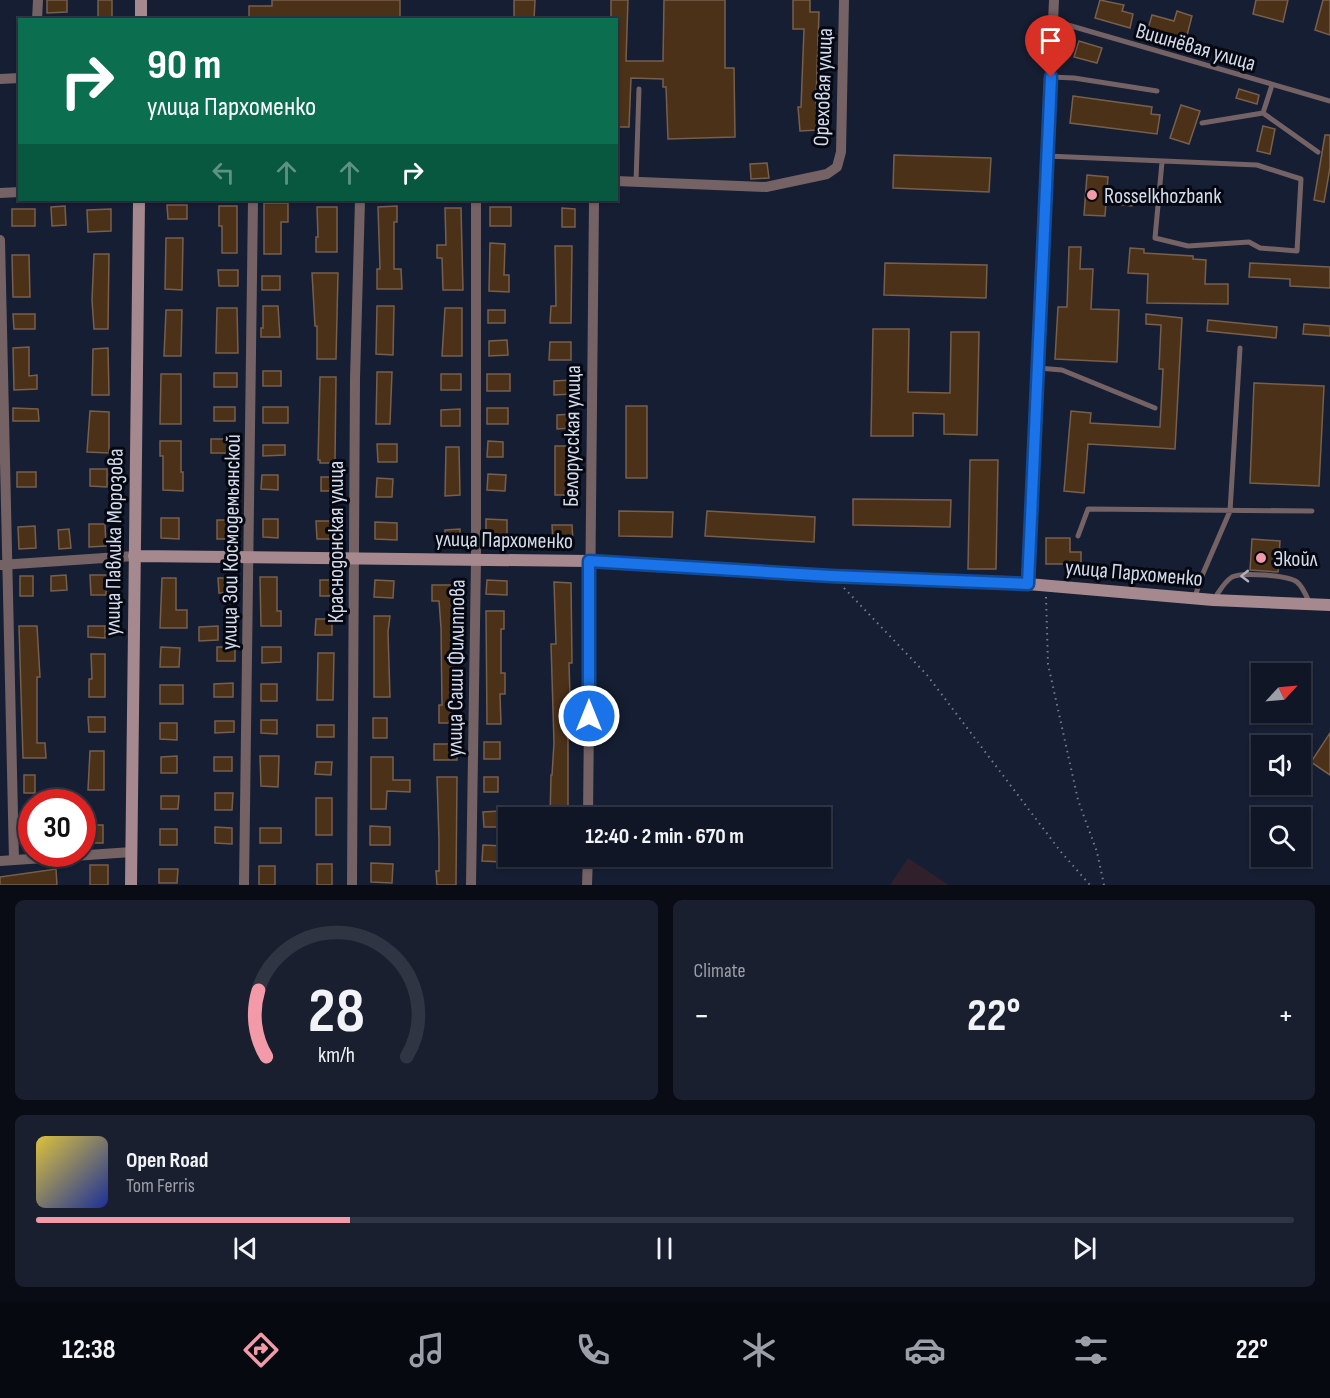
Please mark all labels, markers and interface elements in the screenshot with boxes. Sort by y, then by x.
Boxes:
pin [1025,15,1076,77]
street label: Вишнёвая улица [1132,17,1259,77]
icon: arrive [1034,24,1067,57]
street label: Ореховая улица [808,27,839,147]
text: 90 m [147,40,221,91]
icon: right [48,42,126,120]
text: улица Пархоменко [147,91,316,123]
icon: left [207,156,240,189]
icon: ahead [270,156,303,189]
icon: ahead [333,156,366,189]
icon: right [396,156,429,189]
place label: Rosselkhozbank [1104,183,1222,210]
marker: Rosselkhozbank [1085,188,1099,202]
street label: Белорусская улица [558,365,587,507]
street label: улица Зои Космодемьянской [216,434,247,650]
street label: улица Павлика Морозова [99,448,130,636]
street label: Краснодонская улица [323,461,350,623]
street label: улица Пархоменко [435,526,573,555]
place label: Экойл [1273,546,1318,573]
marker: Экойл [1254,551,1268,565]
street label: улица Пархоменко [1064,554,1204,593]
one-way arrow [1240,570,1249,582]
street label: улица Саши Филиппова [441,579,472,757]
north arrow [1251,663,1311,723]
map controls [1251,663,1311,867]
position arrow [557,684,621,748]
button: sound [1251,735,1311,795]
speed limit sign: 30 [18,789,96,867]
button: search [1251,807,1311,867]
text: 12:40 · 2 min · 670 m [585,823,744,850]
text: Climate [694,959,746,983]
text: 28 [308,975,365,1050]
text: 22° [967,989,1021,1044]
text: − [694,996,710,1036]
text: + [1278,996,1294,1036]
text: km/h [318,1043,355,1068]
text: Open Road [126,1147,208,1174]
text: Tom Ferris [126,1174,195,1198]
icon: previous [229,1232,262,1265]
icon: pause [648,1232,681,1265]
icon: next [1068,1232,1101,1265]
icon: directions [240,1329,282,1371]
icon: music [406,1329,448,1371]
icon: phone [572,1329,614,1371]
icon: climate [738,1329,780,1371]
icon: car [904,1329,946,1371]
icon: filters [1070,1329,1112,1371]
text: 12:38 [62,1334,116,1366]
text: 22° [1236,1334,1268,1366]

